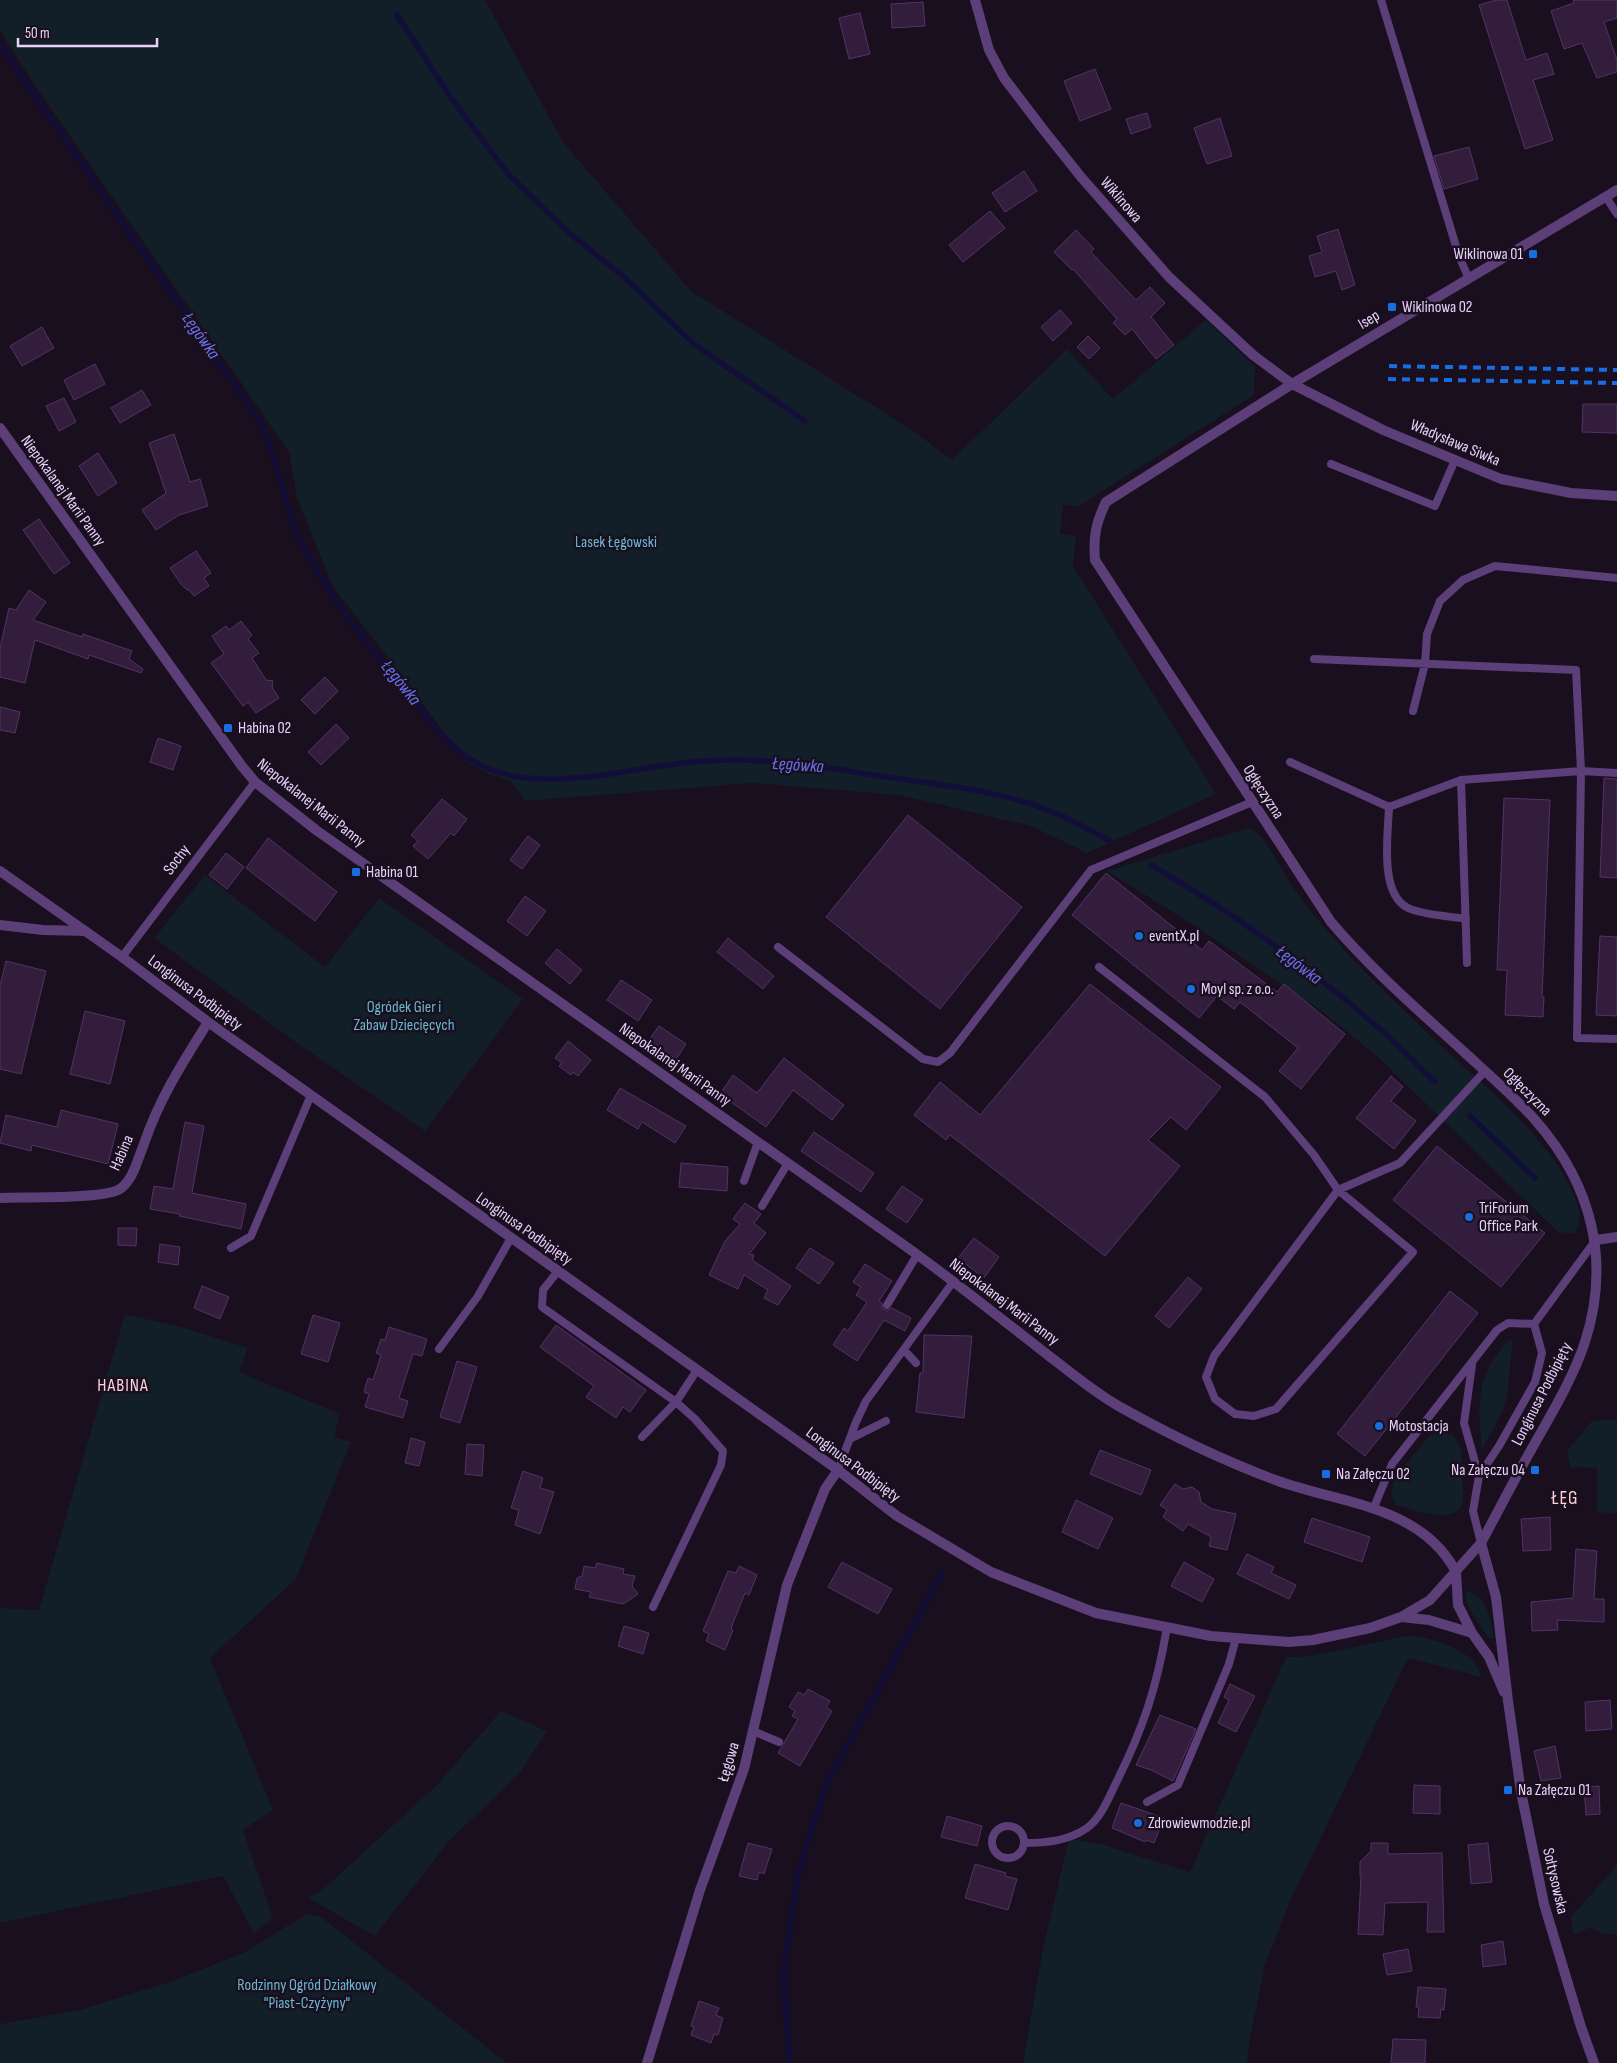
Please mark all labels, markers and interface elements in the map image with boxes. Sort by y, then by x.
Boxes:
scale bar [18,15,156,47]
text: 50 m [25,24,50,43]
street label: Wiklinowa [1096,173,1146,227]
place label: Wiklinowa 01 [1454,245,1523,264]
marker: Wiklinowa 01 [1527,248,1539,260]
place label: Wiklinowa 02 [1402,298,1472,317]
marker: Wiklinowa 02 [1386,301,1398,313]
street label: Isep [1355,306,1383,334]
water label: Łęgówka [178,309,225,364]
street label: Władysława Siwka [1407,416,1503,470]
street label: Niepokalanej Marii Panny [16,432,110,550]
park label: Lasek Łęgowski [575,533,657,552]
water label: Łęgówka [377,656,426,710]
place label: Habina 02 [238,719,291,738]
marker: Habina 02 [222,722,234,734]
water label: Łęgówka [772,753,825,777]
street label: Niepokalanej Marii Panny [253,755,369,851]
street label: Ogłęczyzna [1238,761,1288,823]
street label: Sochy [160,841,194,879]
place label: Habina 01 [366,863,419,882]
marker: Habina 01 [350,866,362,878]
place label: eventX.pl [1149,927,1199,946]
marker: eventX.pl [1133,930,1145,942]
water label: Łęgówka [1272,941,1326,989]
street label: Longinusa Podbipięty [144,951,246,1035]
place label: Moyl sp. z o.o. [1201,980,1274,999]
marker: Moyl sp. z o.o. [1185,983,1197,995]
park label: Ogródek Gier i Zabaw Dziecięcych [353,998,455,1035]
street label: Niepokalanej Marii Panny [615,1019,735,1111]
street label: Ogłęczyzna [1499,1064,1555,1120]
street label: Habina [106,1132,138,1174]
street label: Longinusa Podbipięty [472,1189,576,1269]
place label: TriForium Office Park [1479,1199,1538,1236]
marker: TriForium Office Park [1463,1211,1475,1223]
street label: Niepokalanej Marii Panny [945,1255,1063,1349]
street label: Longinusa Podbipięty [1508,1339,1576,1449]
district label: HABINA [97,1375,149,1396]
place label: Motostacja [1389,1417,1449,1436]
marker: Motostacja [1373,1420,1385,1432]
street label: Longinusa Podbipięty [802,1423,904,1507]
place label: Na Załęczu 04 [1451,1461,1525,1480]
marker: Na Załęczu 04 [1529,1464,1541,1476]
place label: Na Załęczu 02 [1336,1465,1410,1484]
marker: Na Załęczu 02 [1320,1468,1332,1480]
district label: ŁĘG [1550,1487,1579,1510]
street label: Łęgowa [714,1740,744,1785]
place label: Na Załęczu 01 [1518,1781,1591,1800]
marker: Na Załęczu 01 [1502,1784,1514,1796]
place label: Zdrowiewmodzie.pl [1148,1814,1251,1833]
marker: Zdrowiewmodzie.pl [1132,1817,1144,1829]
street label: Sołtysowska [1538,1846,1572,1916]
park label: Rodzinny Ogród Działkowy "Piast-Czyżyny" [237,1976,377,2013]

